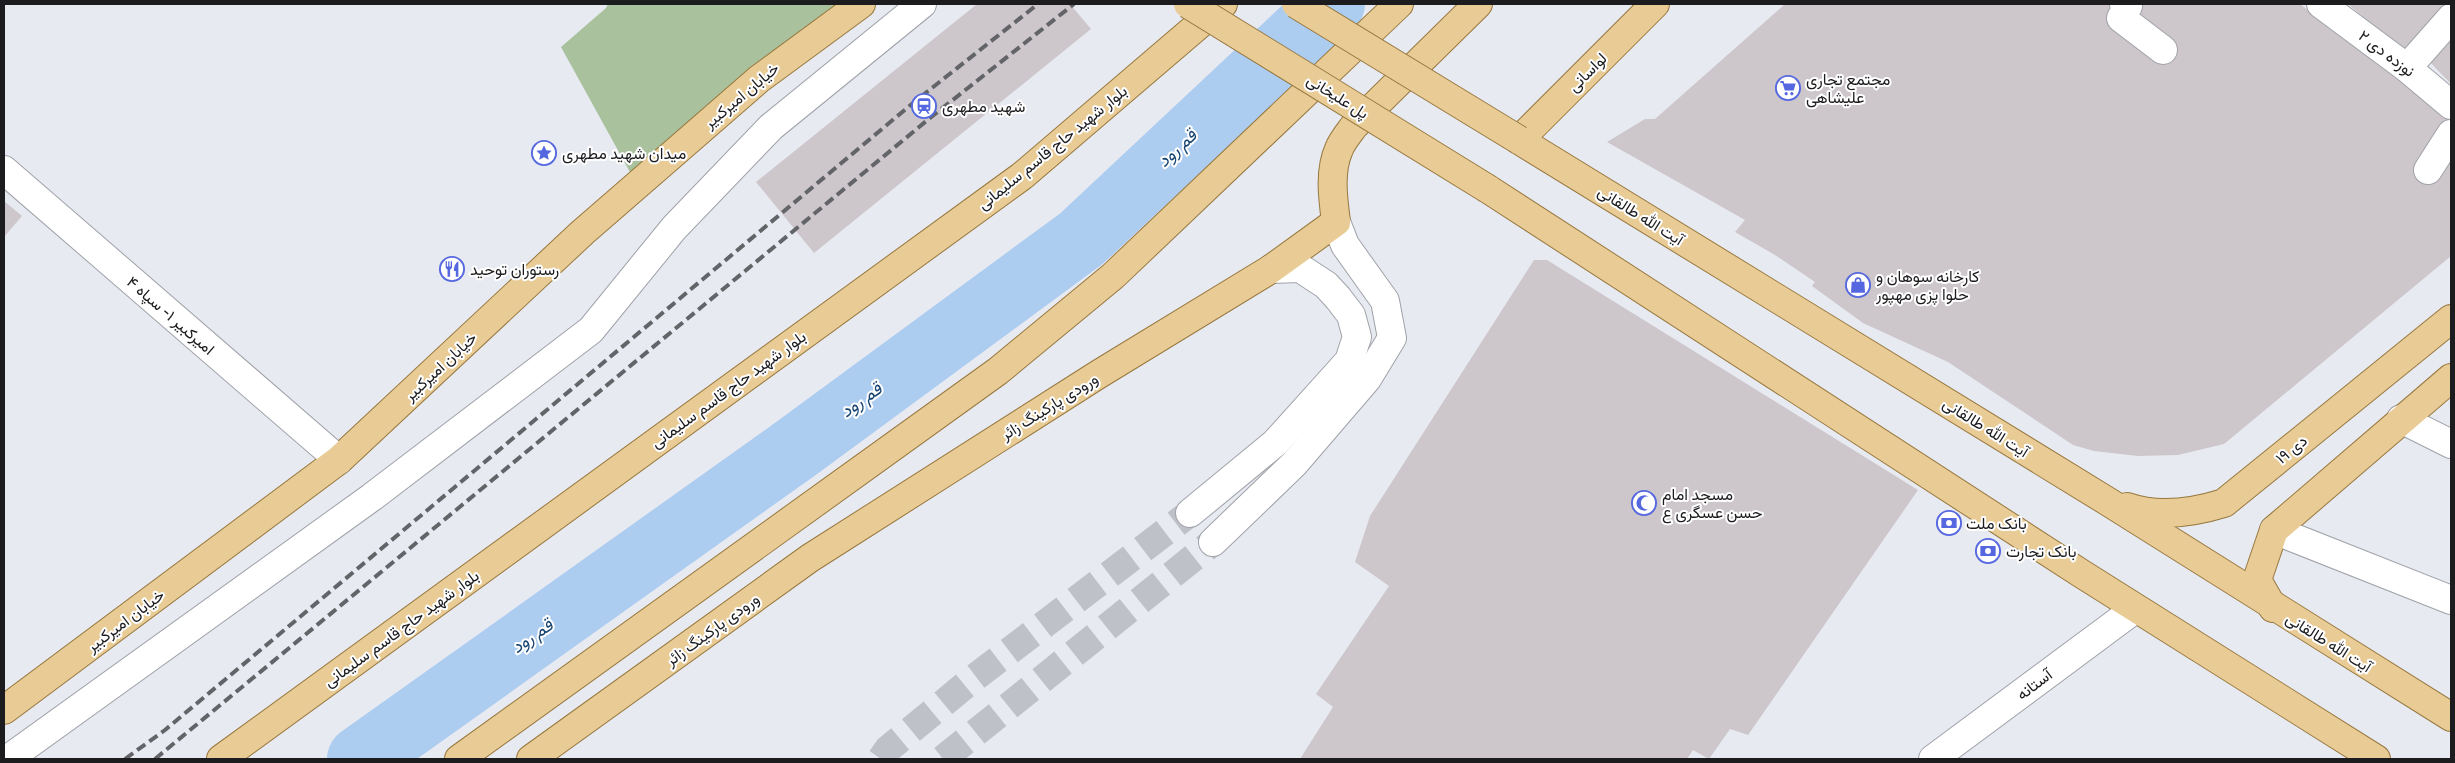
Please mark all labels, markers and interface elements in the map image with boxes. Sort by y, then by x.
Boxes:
street label: نوزده دی ۲ [2354,26,2419,82]
street label: لواسانی [1564,49,1611,96]
street label: خیابان امیرکبیر [699,58,784,134]
street label: پل علیخانی [1302,70,1372,124]
place label: مجتمع تجاری علیشاهی [1806,70,1890,108]
supermarket icon: مجتمع تجاری علیشاهی [1775,75,1801,101]
street label: بلوار شهید حاج قاسم سلیمانی [974,81,1132,215]
station icon: شهید مطهری [911,93,937,119]
place label: شهید مطهری [942,97,1025,117]
water label: قم رود [1153,123,1203,172]
place icon: میدان شهید مطهری [531,140,557,166]
place label: میدان شهید مطهری [562,144,686,164]
street label: آیت الله طالقانی [1594,182,1688,251]
restaurant icon: رستوران توحید [439,256,465,282]
place label: رستوران توحید [470,260,559,280]
place label: کارخانه سوهان و حلوا پزی مهپور [1875,267,1979,306]
street label: امیرکبیر ۱- سپاه ۴ [122,272,218,360]
shop icon: کارخانه سوهان و حلوا پزی مهپور [1845,272,1871,298]
street label: بلوار شهید حاج قاسم سلیمانی [647,327,811,454]
street label: خیابان امیرکبیر [399,328,482,406]
street label: ورودی پارکینگ زائر [996,369,1103,446]
water label: قم رود [836,377,888,423]
street label: آیت الله طالقانی [1939,394,2033,463]
street label: ۱۹ دی [2272,431,2311,469]
place label: مسجد امام حسن عسگری ع [1662,485,1763,524]
mosque icon: مسجد امام حسن عسگری ع [1631,490,1657,516]
bank icon: بانک ملت [1936,510,1962,536]
place label: بانک ملت [1966,514,2027,533]
bank icon: بانک تجارت [1975,538,2001,564]
place label: بانک تجارت [2006,542,2076,562]
street label: بلوار شهید حاج قاسم سلیمانی [320,566,484,693]
street label: خیابان امیرکبیر [82,585,169,657]
street label: ورودی پارکینگ زائر [661,589,764,672]
street label: آیت الله طالقانی [2282,609,2376,678]
water label: قم رود [507,613,559,659]
street label: آستانه [2013,664,2057,704]

